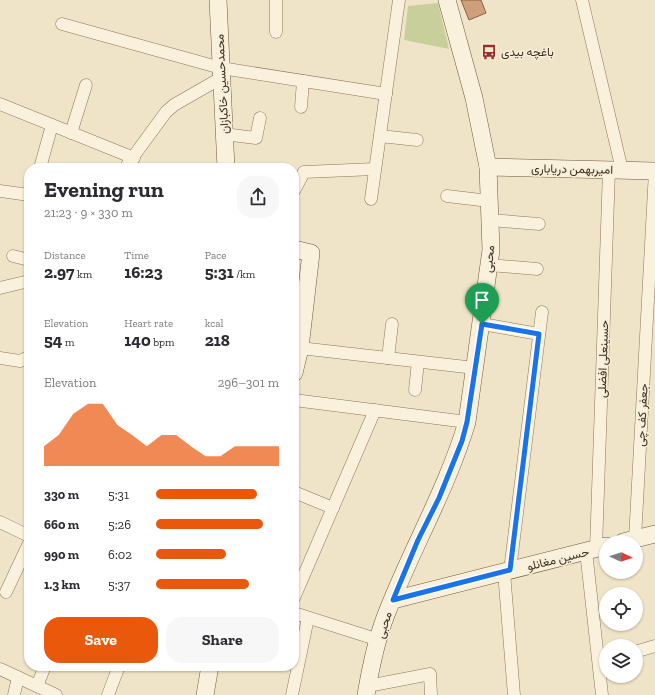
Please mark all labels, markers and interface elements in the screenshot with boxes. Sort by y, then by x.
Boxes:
street label: محمدحسین خاکبازان [212,34,233,134]
bus stop icon: باغچه بیدی [480,43,498,61]
place label: باغچه بیدی [501,45,554,60]
street label: امیربهمن دریاباری [531,161,613,178]
text: Evening run [44,176,164,203]
button: share [237,176,279,218]
text: 21:23 · 9 × 330 m [44,205,133,220]
street label: محبی [481,245,498,273]
text: Distance [44,249,86,262]
text: Time [124,249,149,262]
text: Pace [205,249,226,262]
text: 2.97 [44,262,75,282]
text: 16:23 [124,262,163,282]
text: 5:31 [205,262,234,282]
text: km [75,268,92,281]
text: /km [234,268,255,281]
pin [465,283,499,324]
icon: arrive [471,289,493,311]
text: Elevation [44,317,88,330]
text: Heart rate [124,317,173,330]
text: kcal [205,317,224,330]
street label: حسینعلی افضلی [595,320,612,398]
text: 54 [44,330,63,350]
text: 140 [124,330,151,350]
text: 218 [205,330,230,350]
text: m [63,336,75,349]
text: bpm [151,336,175,349]
text: Elevation [44,375,96,390]
text: 296–301 m [218,375,279,390]
street label: جعفر کف چی [633,383,652,447]
text: 330 m [44,487,79,502]
text: 5:31 [108,487,129,502]
text: 660 m [44,517,79,532]
text: 5:26 [108,517,131,532]
north arrow [599,535,643,579]
map controls [599,535,643,683]
street label: حسین مغانلو [526,545,591,574]
text: 990 m [44,547,79,562]
text: 6:02 [108,547,132,562]
text: 1.3 km [44,577,80,592]
text: 5:37 [108,577,130,592]
button: locate [599,587,643,631]
street label: محبی [373,610,396,641]
button: Save [44,617,158,663]
button: Share [166,617,279,663]
button: layers [599,639,643,683]

